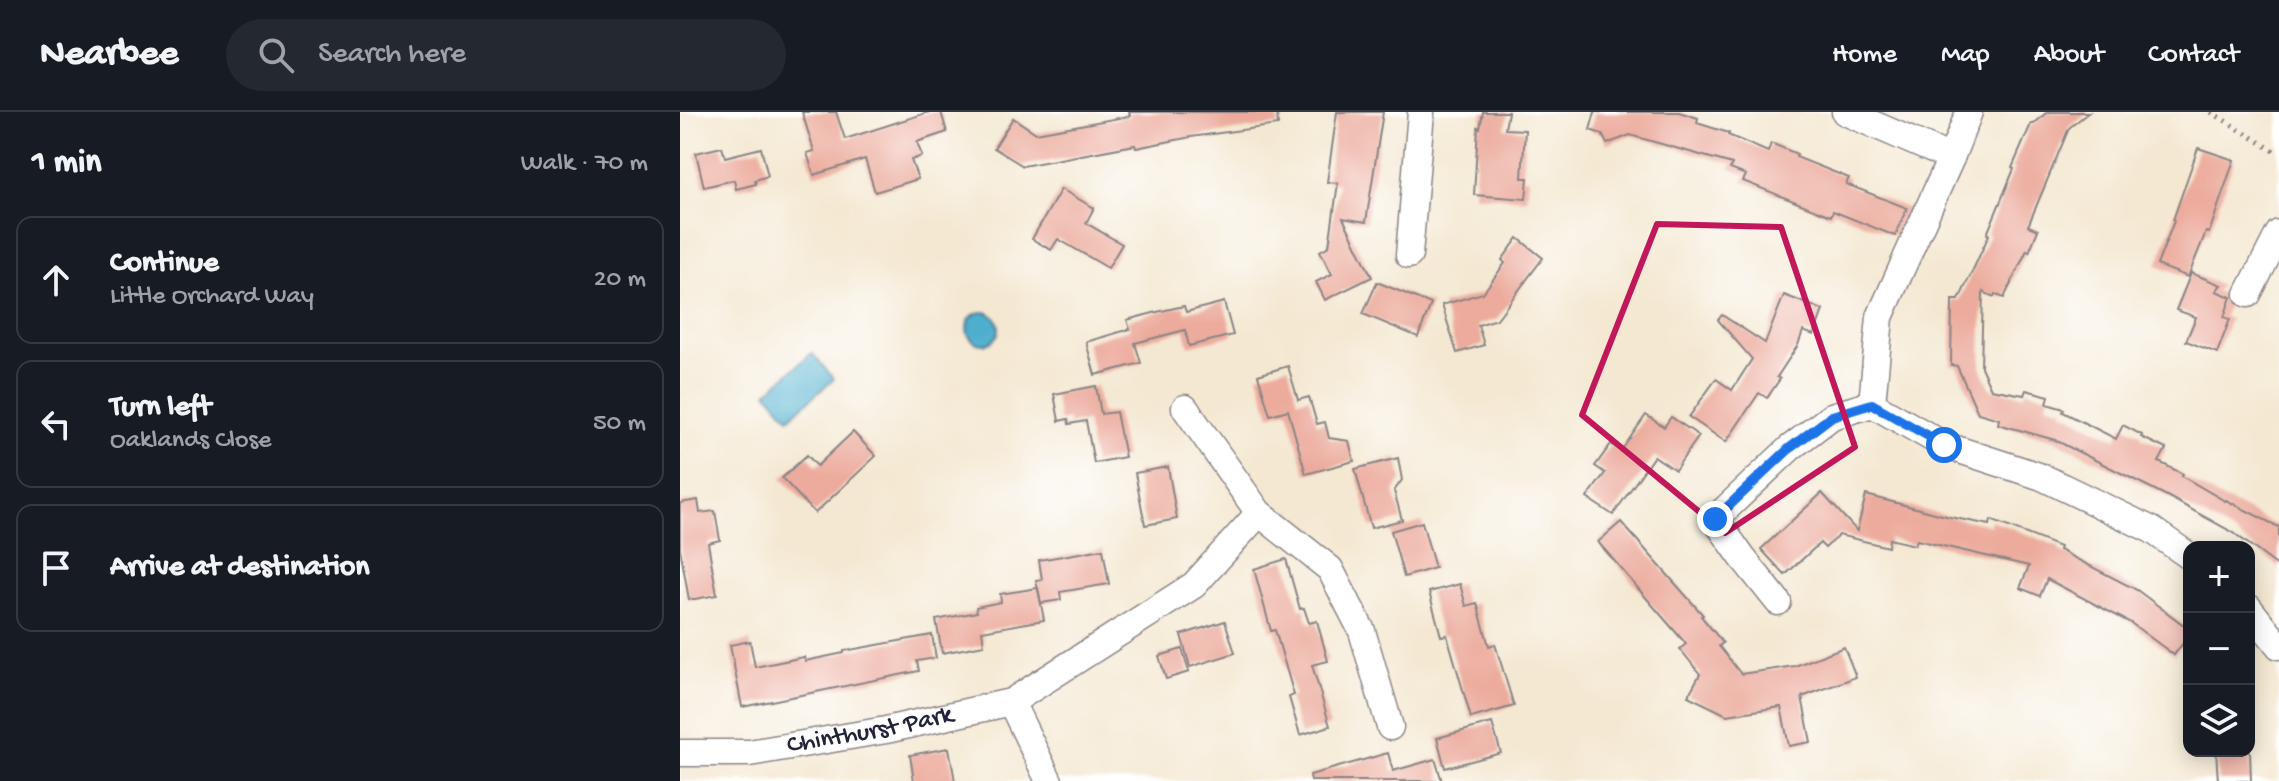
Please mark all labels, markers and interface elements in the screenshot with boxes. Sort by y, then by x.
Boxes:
search box [226,19,786,91]
text: Nearbee [40,33,178,77]
icon: search [254,33,298,77]
text: Search here [318,38,466,73]
text: Home [1832,39,1897,72]
text: Map [1941,39,1990,72]
text: About [2034,39,2104,72]
text: Contact [2148,39,2239,72]
text: 1 min [32,144,101,184]
text: Walk · 70 m [521,149,648,180]
text: Continue [110,247,219,282]
icon: ahead [34,258,78,302]
text: 20 m [594,265,646,296]
text: Little Orchard Way [110,282,314,313]
text: Turn left [110,391,211,426]
icon: left [34,402,78,446]
text: 50 m [593,409,646,440]
text: Oaklands Close [110,426,271,457]
route start [1926,427,1962,463]
route end [1697,501,1733,537]
map controls [2183,541,2255,757]
button: + [2183,541,2255,613]
icon: arrive [34,546,78,590]
text: Arrive at destination [110,551,370,586]
button: − [2183,613,2255,685]
button: layers [2183,685,2255,757]
street label: Chinthurst Park [785,699,958,762]

